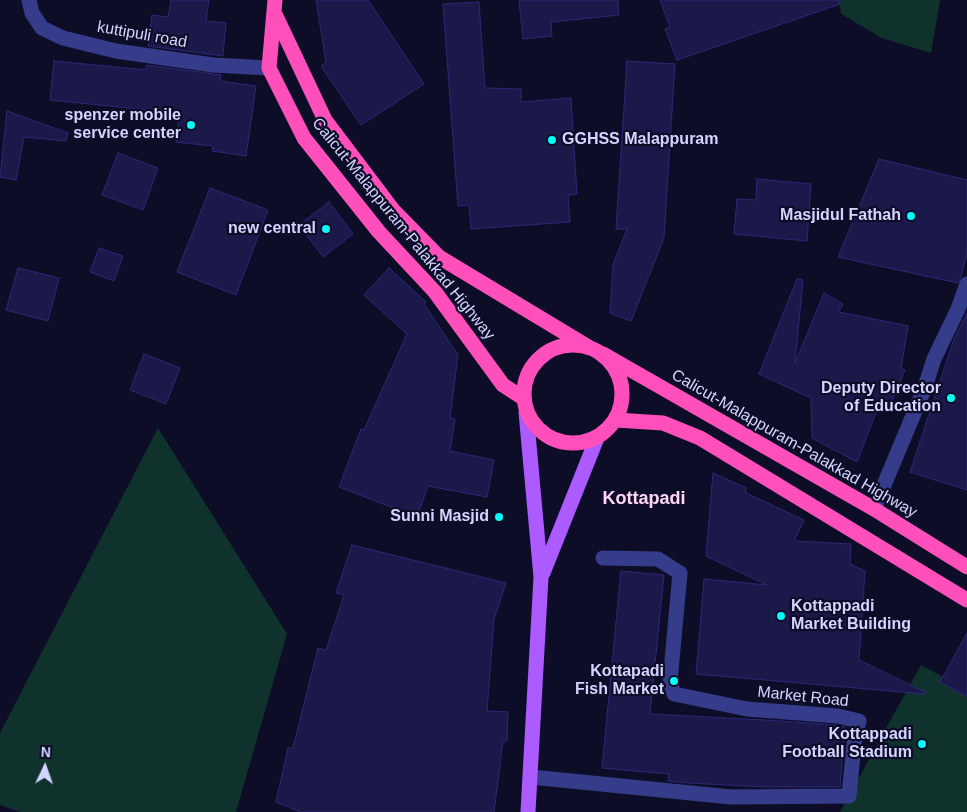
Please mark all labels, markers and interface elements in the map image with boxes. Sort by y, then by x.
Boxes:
street label: kuttipuli road [96,18,188,52]
place label: spenzer mobile service center [65,106,181,144]
street label: Calicut-Malappuram-Palakkad Highway [307,114,499,344]
marker: spenzer mobile service center [185,119,197,131]
place label: GGHSS Malappuram [562,130,718,150]
marker: GGHSS Malappuram [546,134,558,146]
place label: Masjidul Fathah [780,206,901,226]
marker: Masjidul Fathah [905,210,917,222]
place label: new central [228,219,316,239]
marker: new central [320,223,332,235]
street label: Calicut-Malappuram-Palakkad Highway [668,366,920,522]
place label: Deputy Director of Education [821,379,941,417]
marker: Deputy Director of Education [945,392,957,404]
district label: Kottapadi [603,488,685,510]
place label: Sunni Masjid [390,507,489,527]
marker: Sunni Masjid [493,511,505,523]
place label: Kottappadi Market Building [791,597,911,635]
marker: Kottappadi Market Building [775,610,787,622]
place label: Kottapadi Fish Market [575,662,664,700]
marker: Kottapadi Fish Market [668,675,680,687]
street label: Market Road [756,683,850,711]
place label: Kottappadi Football Stadium [782,725,912,763]
marker: Kottappadi Football Stadium [916,738,928,750]
north arrow [20,742,70,792]
text: N [40,744,51,760]

